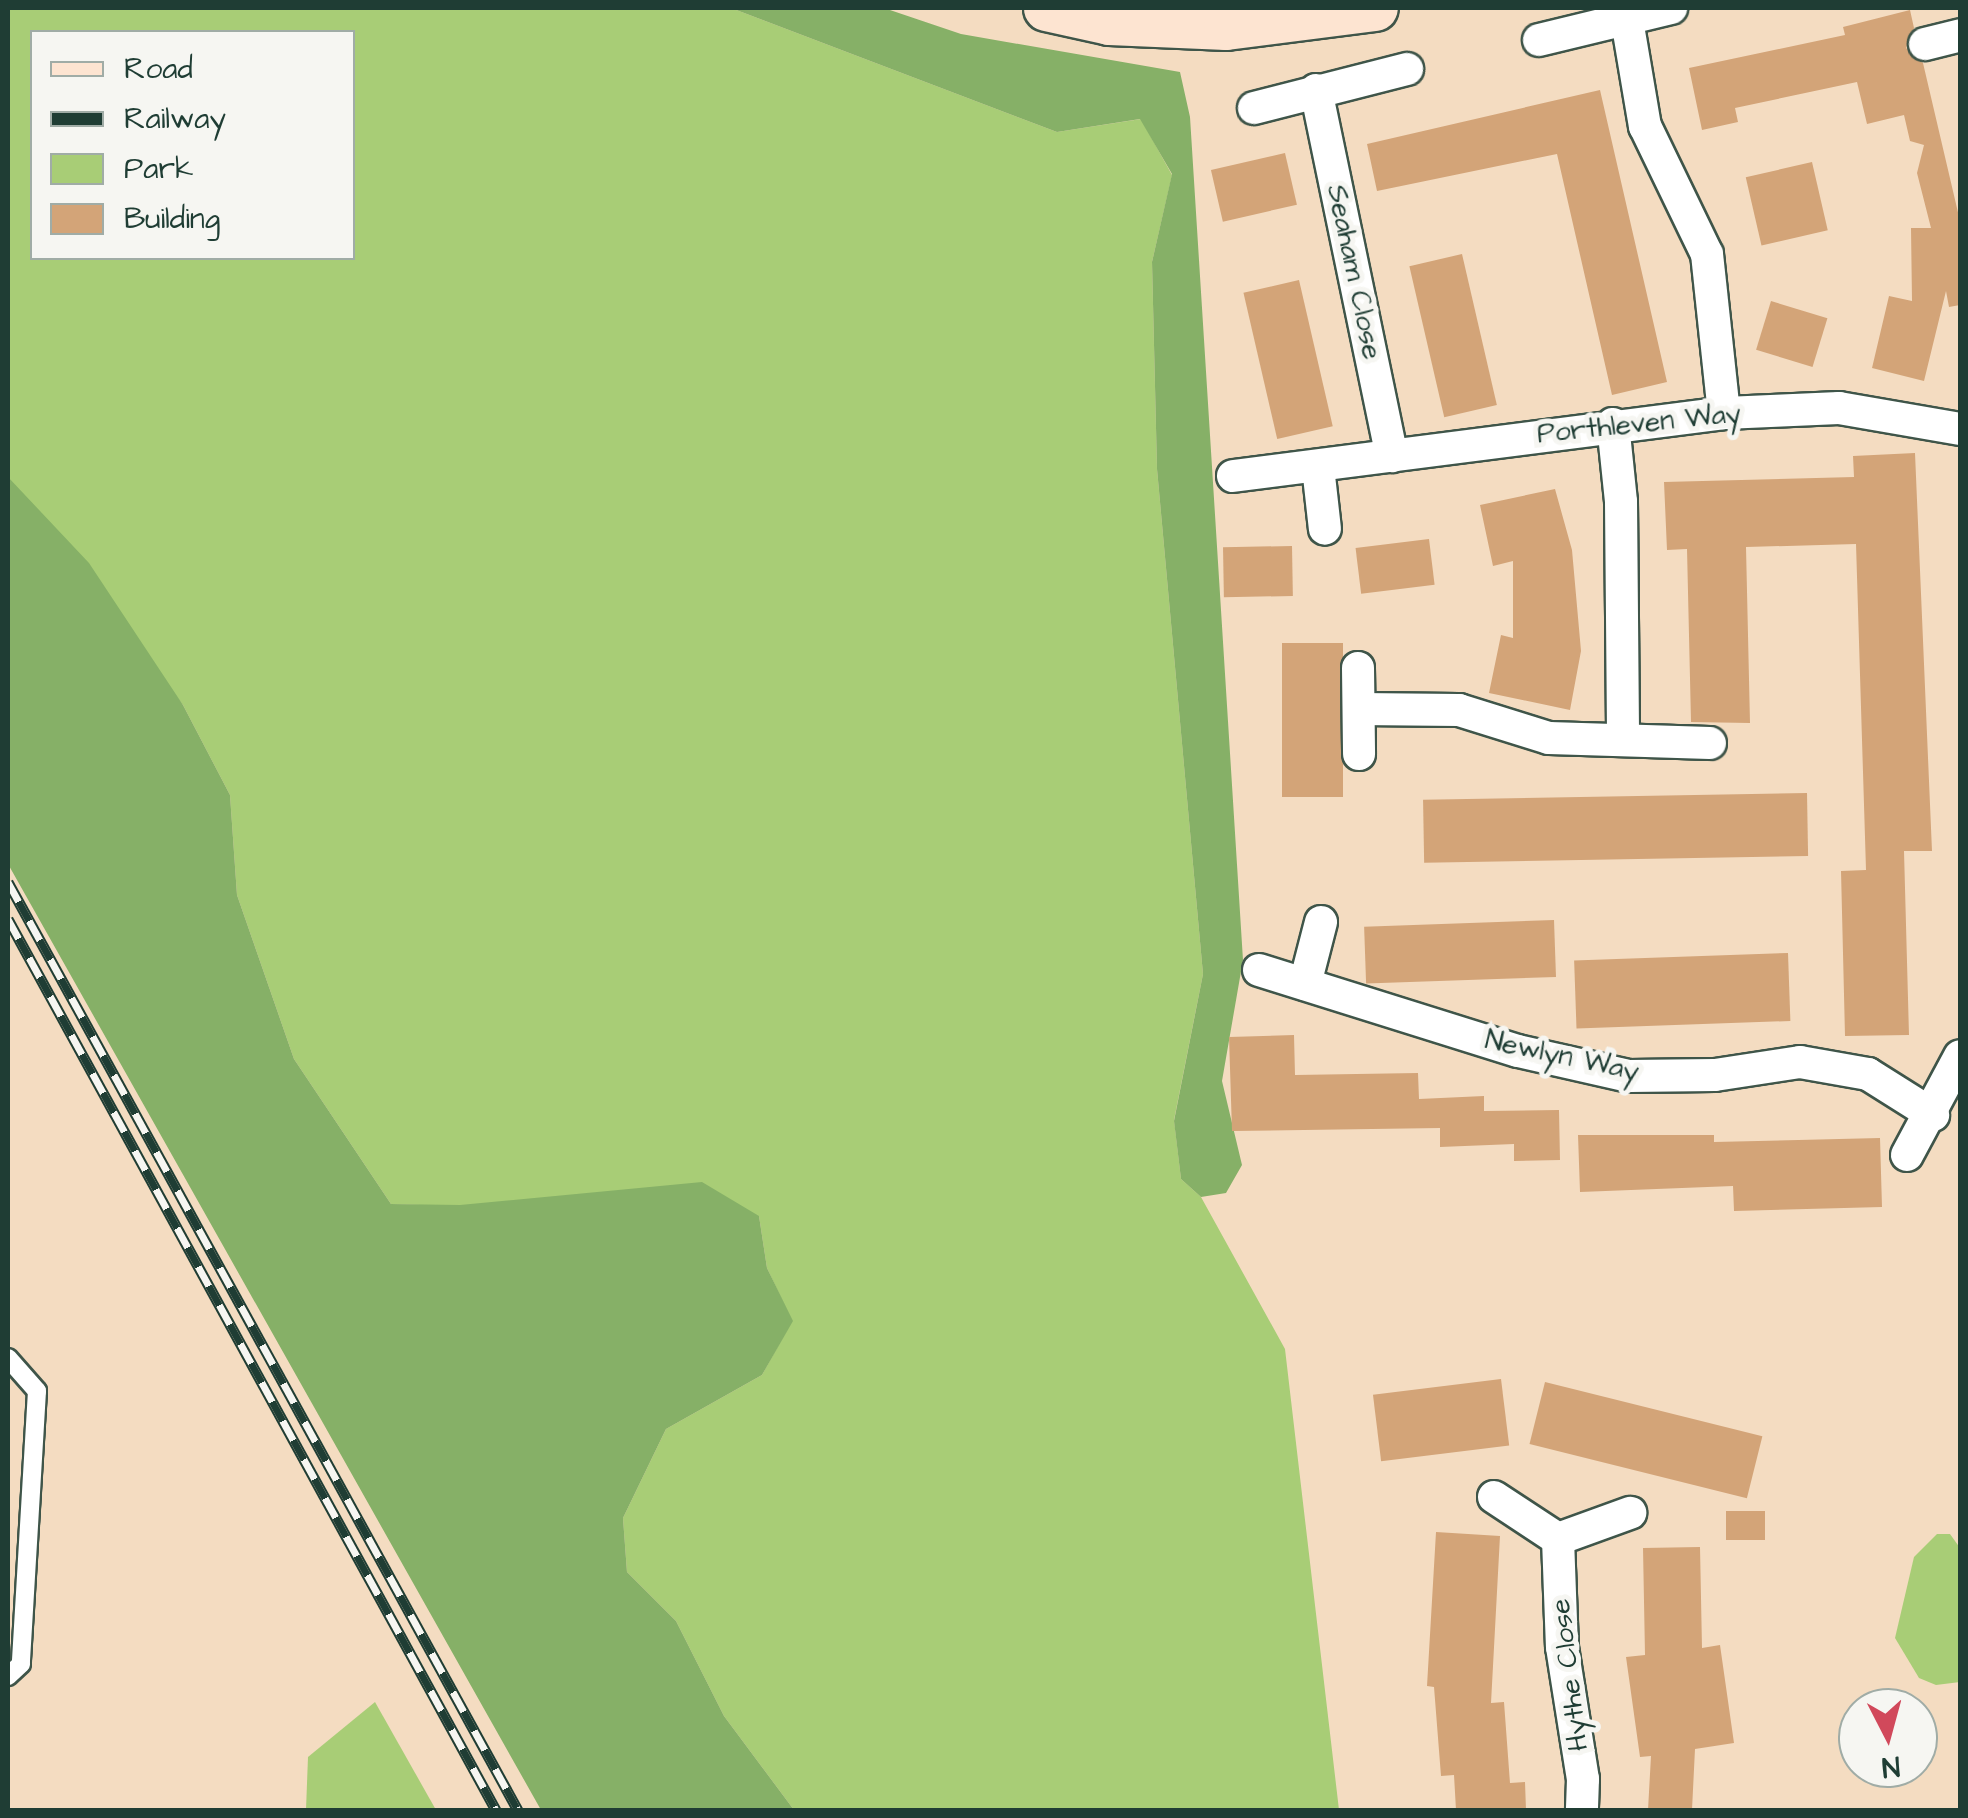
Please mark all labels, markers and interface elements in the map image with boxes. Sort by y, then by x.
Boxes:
legend [30,30,355,260]
text: Road [124,48,193,90]
text: Railway [124,98,226,140]
text: Park [124,148,193,190]
street label: Seaham Close [1319,182,1389,362]
text: Building [124,198,220,240]
street label: Porthleven Way [1535,397,1743,451]
street label: Newlyn Way [1482,1023,1642,1089]
street label: Hythe Close [1544,1597,1596,1753]
north arrow [1838,1688,1938,1788]
text: N [1880,1746,1902,1787]

